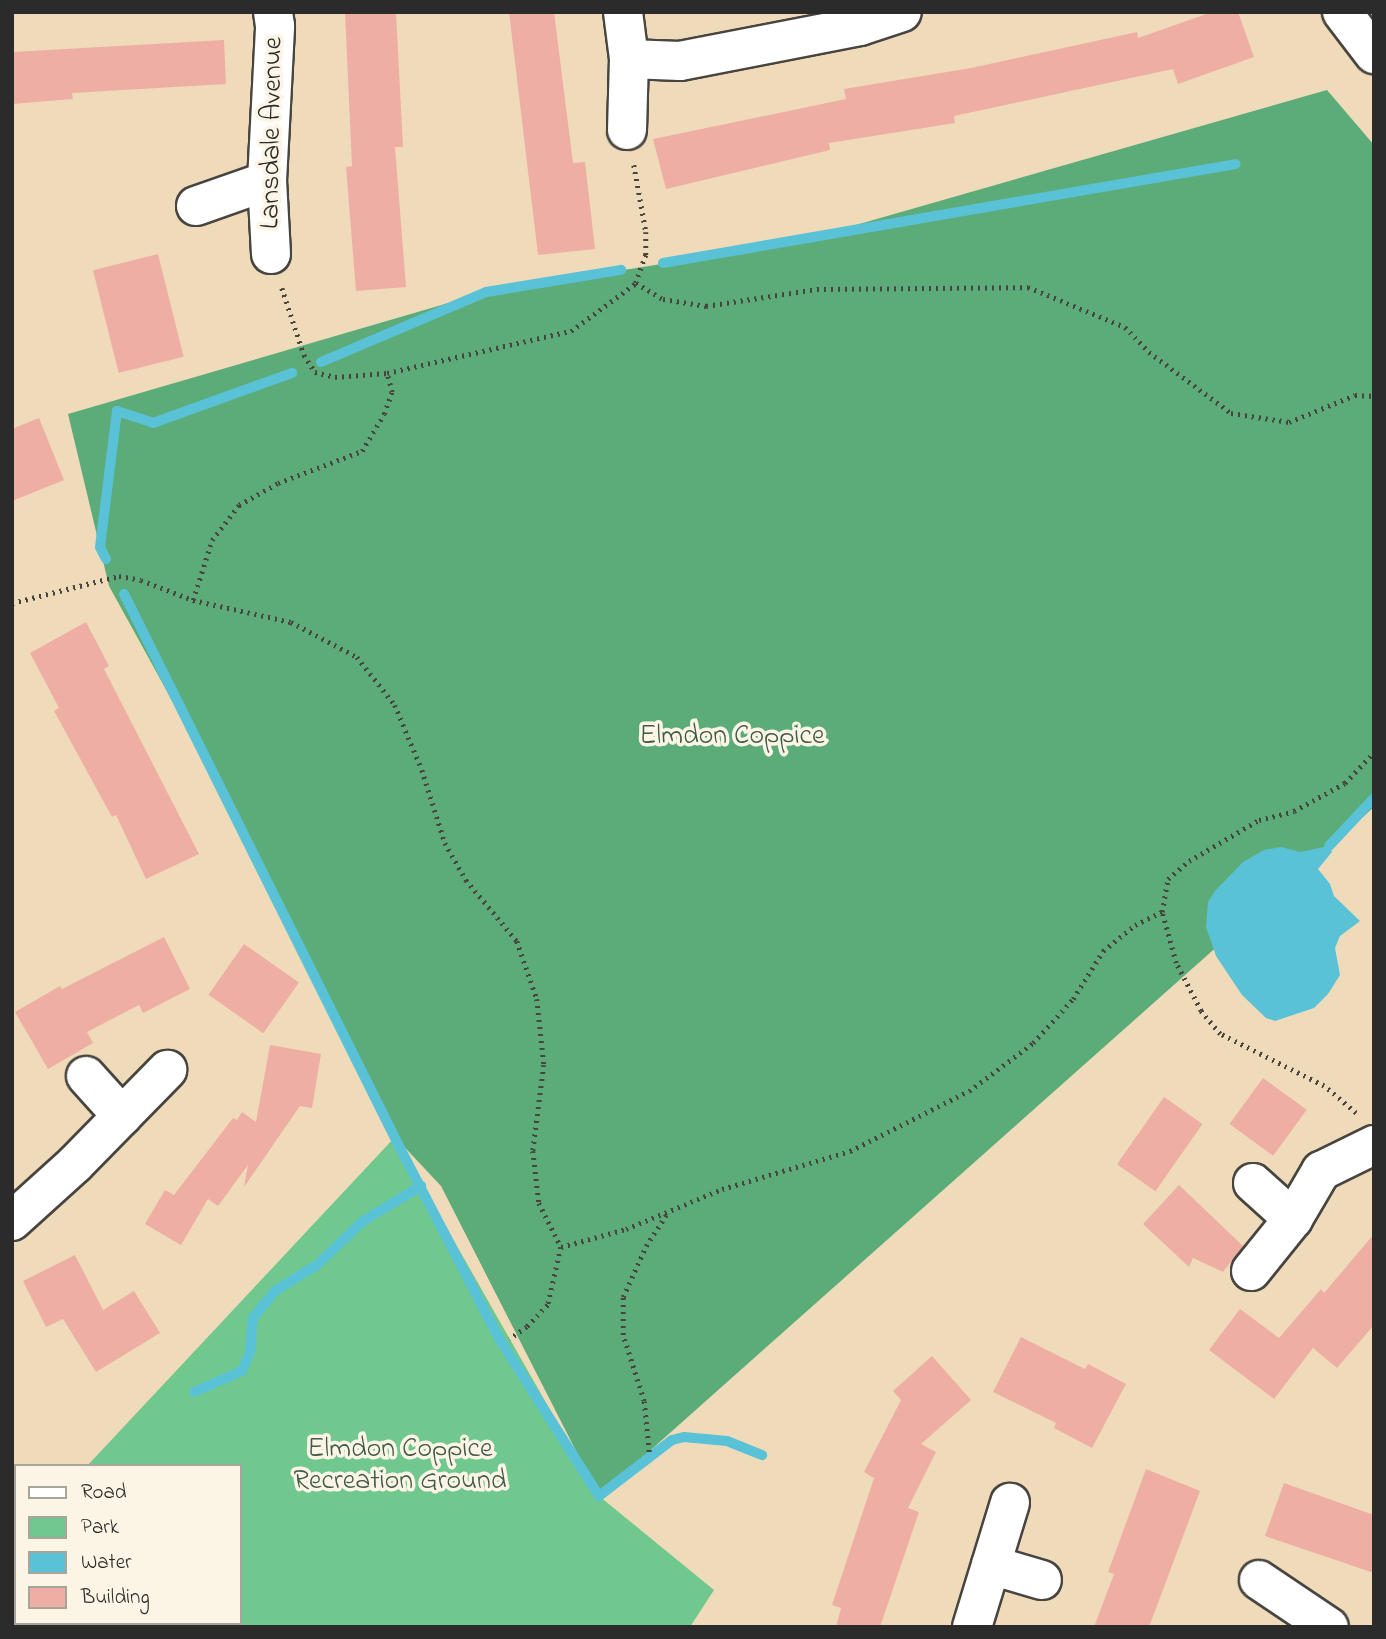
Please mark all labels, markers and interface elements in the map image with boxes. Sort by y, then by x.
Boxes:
street label: Lansdale Avenue [255,37,291,229]
park label: Elmdon Coppice [640,720,824,754]
park label: Elmdon Coppice Recreation Ground [294,1433,506,1499]
legend [14,1464,242,1625]
text: Road [81,1478,127,1508]
text: Park [81,1513,119,1543]
text: Water [81,1548,132,1578]
text: Building [81,1583,150,1613]

